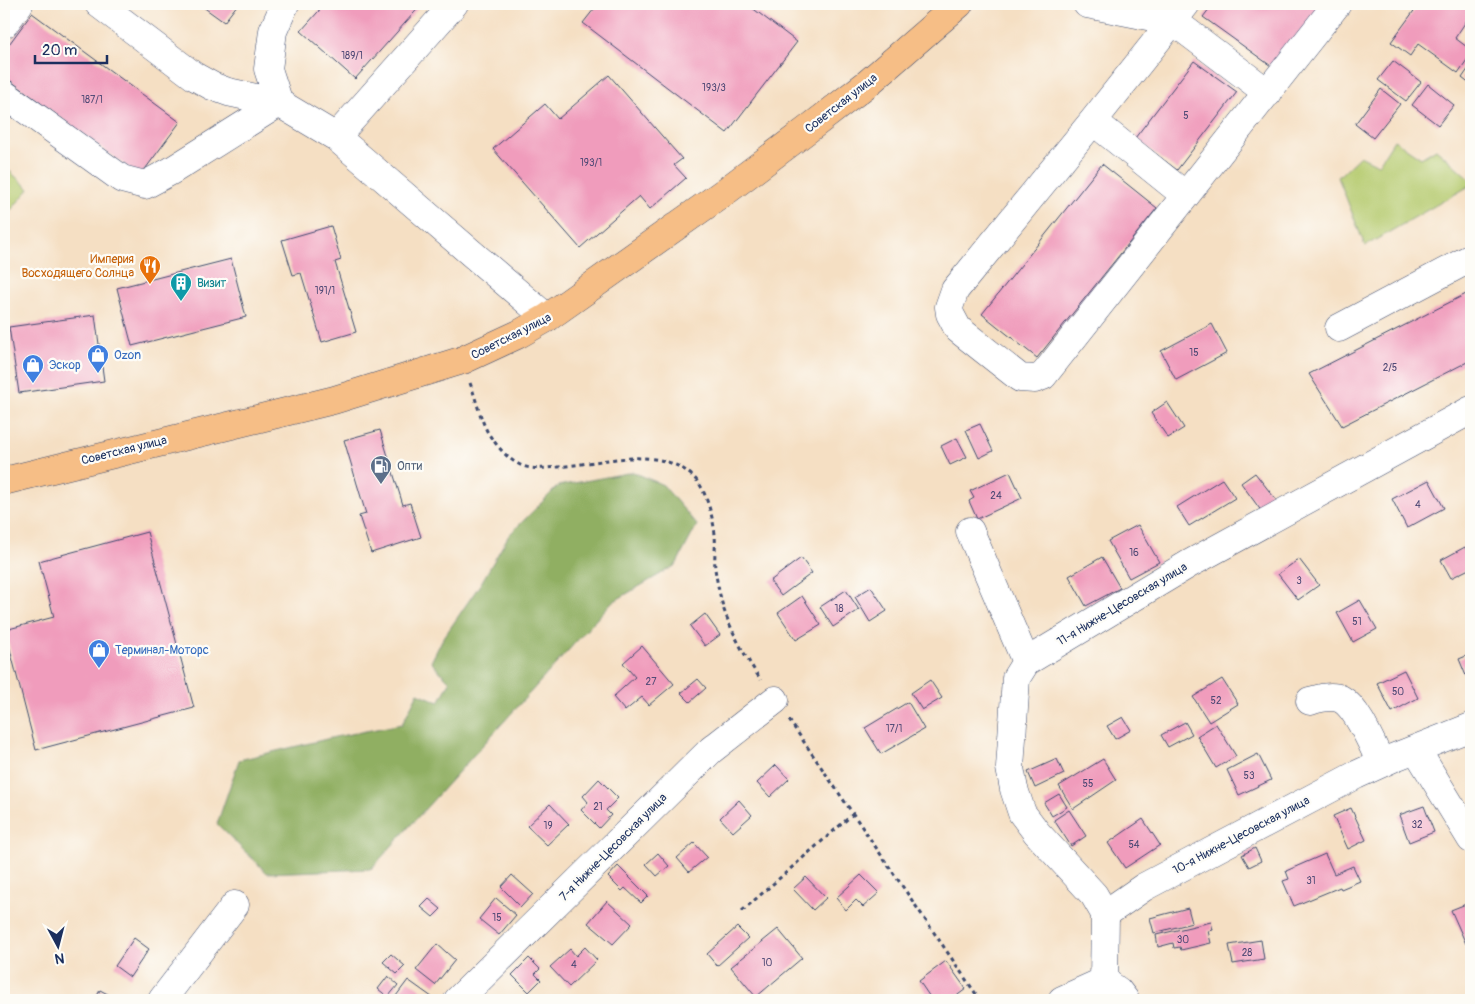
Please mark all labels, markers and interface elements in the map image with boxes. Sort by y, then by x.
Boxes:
scale bar [35,32,108,64]
text: 20 m [42,41,77,60]
house number: 189/1 [341,50,363,62]
street label: Советская улица [802,70,881,136]
house number: 193/3 [702,82,726,94]
house number: 187/1 [81,94,103,106]
house number: 5 [1183,110,1189,122]
house number: 193/1 [580,157,602,169]
place label: Империя Восходящего Солнца [21,252,134,281]
restaurant icon: Империя Восходящего Солнца [138,254,162,285]
building icon: Визит [169,271,193,302]
place label: Визит [197,276,226,291]
house number: 191/1 [315,285,335,297]
street label: Советская улица [469,310,554,363]
shop icon: Ozon [86,343,110,374]
house number: 15 [1189,347,1199,359]
place label: Ozon [114,348,141,363]
shop icon: Эскор [21,353,45,384]
place label: Эскор [49,358,81,373]
house number: 2/5 [1383,362,1397,374]
street label: Советская улица [80,433,169,468]
fuel station icon: Опти [369,454,393,485]
place label: Опти [397,459,423,474]
house number: 24 [990,490,1002,502]
house number: 4 [1415,499,1421,511]
house number: 16 [1129,547,1139,559]
street label: 11-я Нижне-Цесовская улица [1054,559,1190,649]
house number: 3 [1296,575,1302,587]
house number: 18 [835,603,843,615]
house number: 51 [1352,616,1362,628]
shop icon: Терминал-Моторс [87,638,111,669]
place label: Терминал-Моторс [115,643,209,658]
house number: 27 [646,676,657,688]
house number: 50 [1392,686,1404,698]
house number: 52 [1210,695,1222,707]
house number: 17/1 [886,723,902,735]
house number: 53 [1244,770,1255,782]
house number: 55 [1083,778,1093,790]
street label: 7-я Нижне-Цесовская улица [556,790,671,904]
street label: 10-я Нижне-Цесовская улица [1170,793,1313,878]
house number: 21 [593,801,603,813]
house number: 32 [1411,819,1423,831]
house number: 19 [543,820,553,832]
house number: 54 [1128,839,1140,851]
house number: 31 [1306,875,1316,887]
house number: 15 [492,912,502,924]
north arrow [32,922,82,972]
house number: 30 [1177,934,1189,946]
house number: 28 [1242,947,1252,959]
text: N [54,949,65,967]
house number: 10 [762,957,773,969]
house number: 4 [571,959,577,971]

